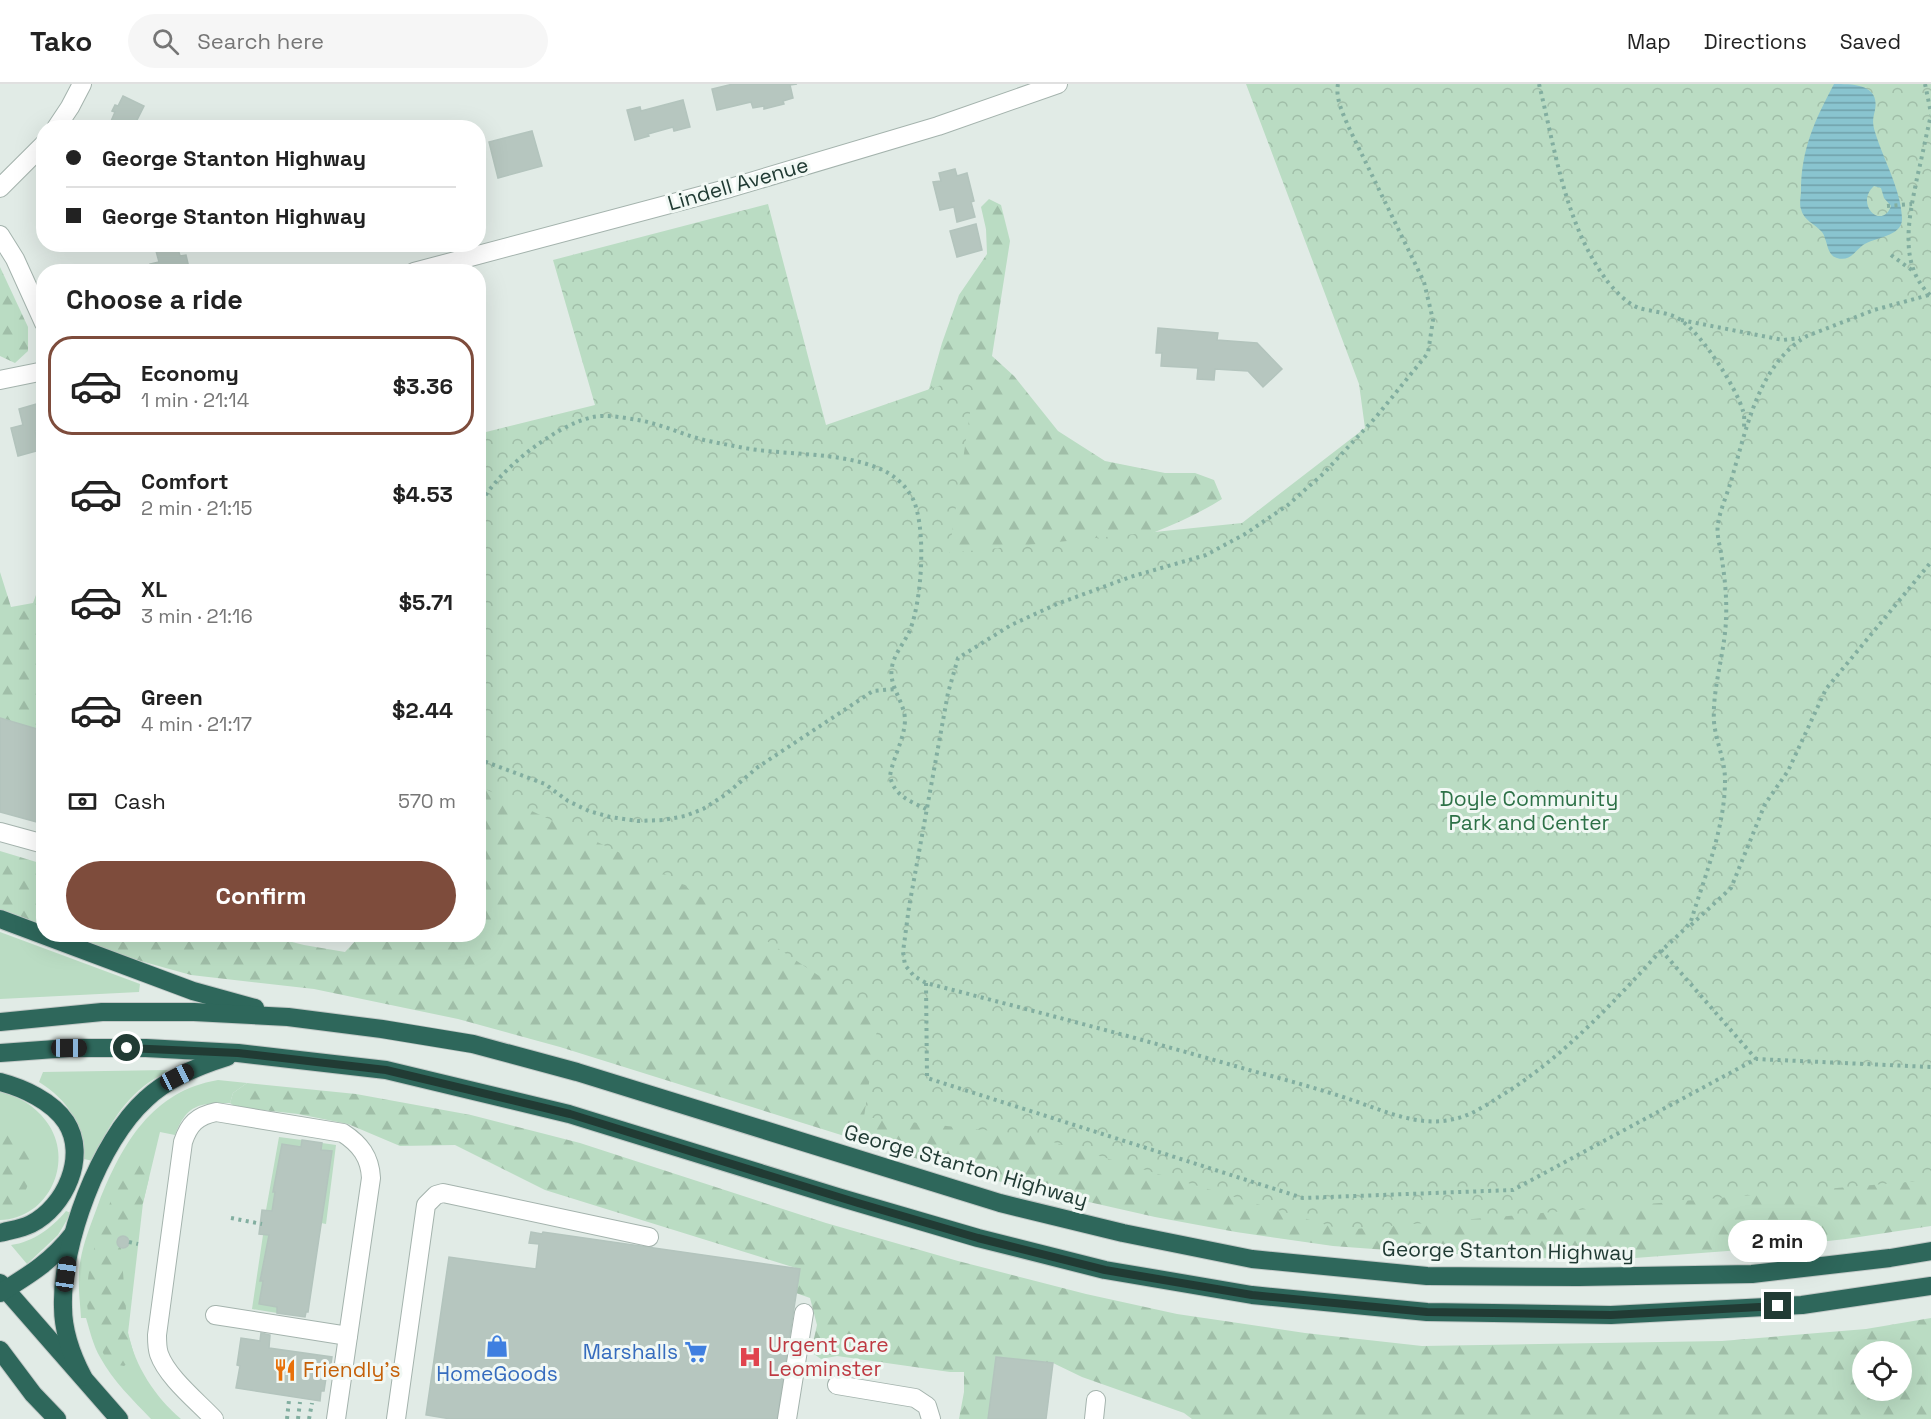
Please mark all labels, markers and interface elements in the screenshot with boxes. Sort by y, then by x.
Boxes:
search box [128,14,548,68]
text: Tako [30,23,92,59]
icon: search [149,25,182,58]
text: Search here [197,27,324,55]
text: Map [1627,28,1671,55]
text: Directions [1704,28,1807,55]
text: Saved [1840,28,1901,55]
text: George Stanton Highway [102,144,366,172]
street label: Lindell Avenue [664,151,811,216]
text: George Stanton Highway [102,202,366,230]
text: Choose a ride [66,282,243,317]
icon: car [69,359,123,413]
text: Economy [141,359,239,387]
text: $3.36 [393,372,453,400]
text: 1 min · 21:14 [141,387,249,413]
icon: car [69,467,123,521]
text: Comfort [141,467,229,495]
text: $4.53 [393,480,453,508]
text: 2 min · 21:15 [141,495,252,521]
icon: car [69,575,123,629]
text: XL [141,575,167,603]
text: $5.71 [399,588,453,616]
text: 3 min · 21:16 [141,603,253,629]
icon: car [69,683,123,737]
text: Green [141,683,203,711]
text: $2.44 [392,696,453,724]
text: 4 min · 21:17 [141,711,252,737]
icon: cash [66,785,99,818]
park label: Doyle Community Park and Center [1440,785,1618,836]
text: Cash [114,787,166,815]
text: 570 m [398,788,456,814]
button: Confirm [66,861,456,930]
route start [113,1034,140,1061]
car [51,1039,87,1057]
car [157,1061,197,1093]
street label: George Stanton Highway [841,1118,1091,1213]
callout: 2 min [1728,1219,1828,1261]
text: 2 min [1752,1228,1803,1254]
street label: George Stanton Highway [1382,1235,1634,1266]
car [55,1255,77,1293]
route end [1764,1292,1791,1319]
place label: Urgent Care Leominster [768,1331,889,1382]
shop icon: HomeGoods [484,1333,510,1359]
place label: Marshalls [583,1338,678,1365]
supermarket icon: Marshalls [683,1339,709,1365]
map controls [1852,1341,1912,1401]
button: locate [1852,1341,1912,1401]
hospital icon: Urgent Care Leominster [737,1344,763,1370]
place label: Friendly's [303,1356,401,1383]
restaurant icon: Friendly's [272,1357,298,1383]
place label: HomeGoods [436,1360,558,1387]

